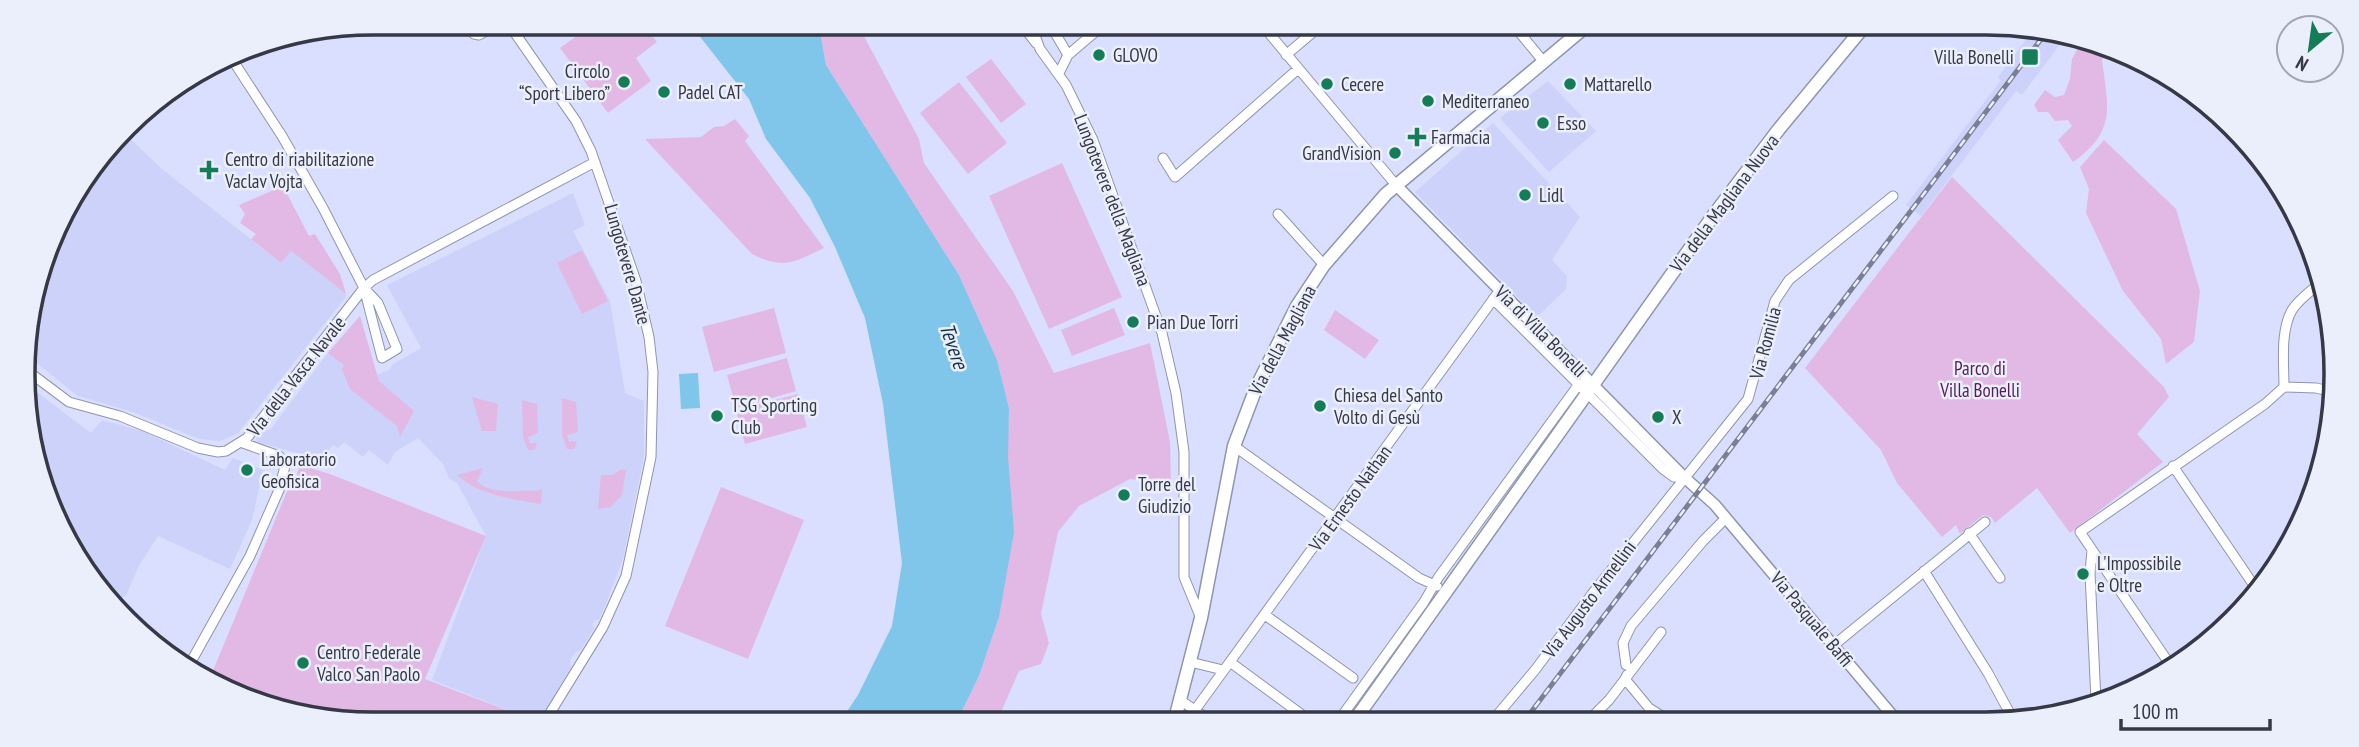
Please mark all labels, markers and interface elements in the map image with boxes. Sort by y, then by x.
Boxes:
north arrow [2275,14,2345,84]
place label: GLOVO [1113,43,1158,67]
place label: Villa Bonelli [1933,45,2014,69]
marker: GLOVO [1091,47,1107,63]
marker: Villa Bonelli [2020,47,2040,67]
text: N [2291,51,2312,77]
place label: Circolo “Sport Libero” [519,59,610,105]
place label: Cecere [1341,72,1384,96]
place label: Mattarello [1584,72,1652,96]
marker: Circolo “Sport Libero” [616,74,632,90]
marker: Cecere [1319,76,1335,92]
marker: Mattarello [1562,76,1578,92]
place label: Padel CAT [678,80,743,104]
marker: Padel CAT [656,84,672,100]
place label: Mediterraneo [1442,89,1529,113]
marker: Mediterraneo [1420,93,1436,109]
street label: Lungotevere della Magliana [1069,111,1157,289]
place label: Esso [1557,111,1586,135]
marker: Esso [1535,115,1551,131]
place label: Farmacia [1431,125,1490,149]
marker: Farmacia [1409,129,1425,145]
street label: Via della Magliana Nuova [1664,129,1784,278]
place label: GrandVision [1302,141,1381,165]
marker: GrandVision [1387,145,1403,161]
place label: Centro di riabilitazione Vaclav Vojta [224,147,375,193]
marker: Centro di riabilitazione Vaclav Vojta [199,160,219,180]
place label: Lidl [1539,183,1564,207]
marker: Lidl [1517,187,1533,203]
street label: Lungotevere Dante [599,201,657,327]
street label: Via di Villa Bonelli [1489,279,1592,382]
street label: Via della Magliana [1243,281,1321,400]
street label: Via Romilia [1744,304,1786,383]
place label: Pian Due Torri [1147,310,1239,334]
street label: Via della Vasca Navale [241,311,351,442]
marker: Pian Due Torri [1125,314,1141,330]
water label: Tevere [934,319,975,374]
park label: Parco di Villa Bonelli [1939,356,2020,402]
place label: Chiesa del Santo Volto di Gesù [1333,383,1443,429]
place label: TSG Sporting Club [731,393,817,439]
marker: Chiesa del Santo Volto di Gesù [1312,398,1328,414]
place label: X [1672,405,1682,429]
marker: TSG Sporting Club [709,408,725,424]
marker: X [1650,409,1666,425]
street label: Via Ernesto Nathan [1303,440,1396,557]
place label: Laboratorio Geofisica [261,447,336,493]
marker: Laboratorio Geofisica [239,462,255,478]
place label: Torre del Giudizio [1138,472,1196,518]
marker: Torre del Giudizio [1116,487,1132,503]
street label: Via Augusto Armellini [1536,536,1641,663]
place label: L'Impossibile e Oltre [2097,551,2181,597]
street label: Via Pasquale Baffi [1765,566,1859,671]
marker: L'Impossibile e Oltre [2075,566,2091,582]
place label: Centro Federale Valco San Paolo [316,640,421,686]
marker: Centro Federale Valco San Paolo [295,655,311,671]
scale bar [2121,688,2270,732]
text: 100 m [2132,698,2178,725]

